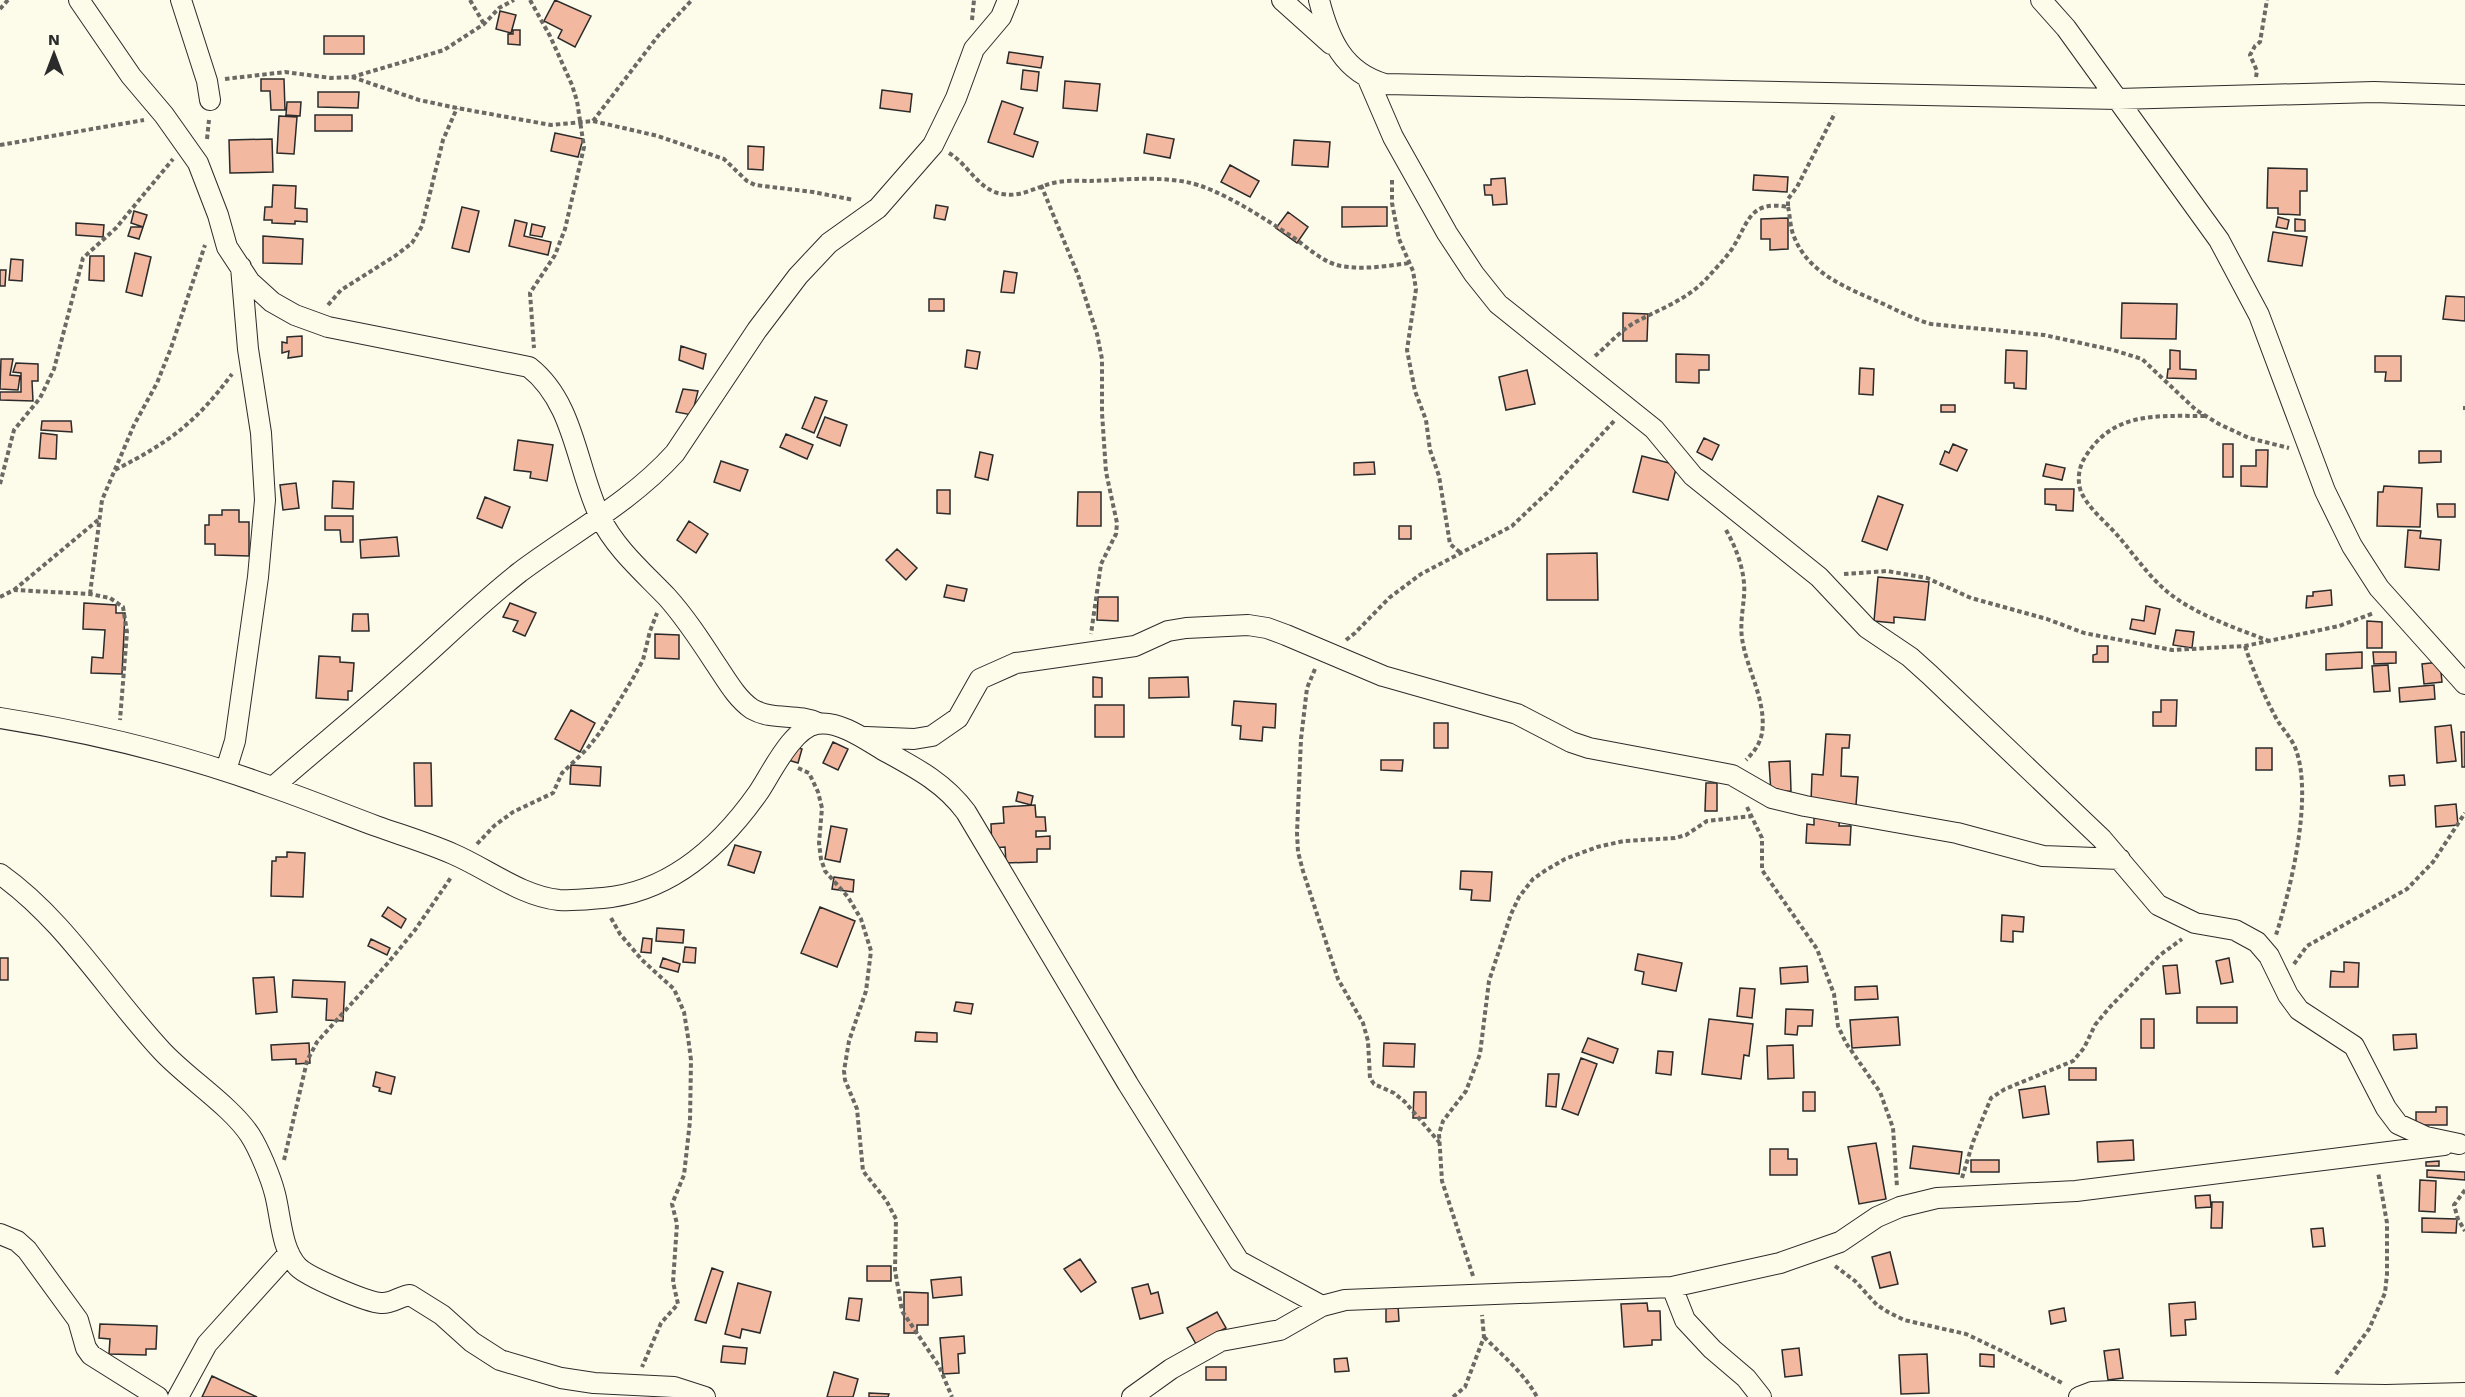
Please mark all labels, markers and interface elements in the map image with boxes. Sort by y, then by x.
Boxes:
north arrow [24,24,84,84]
text: N [48,30,60,49]

